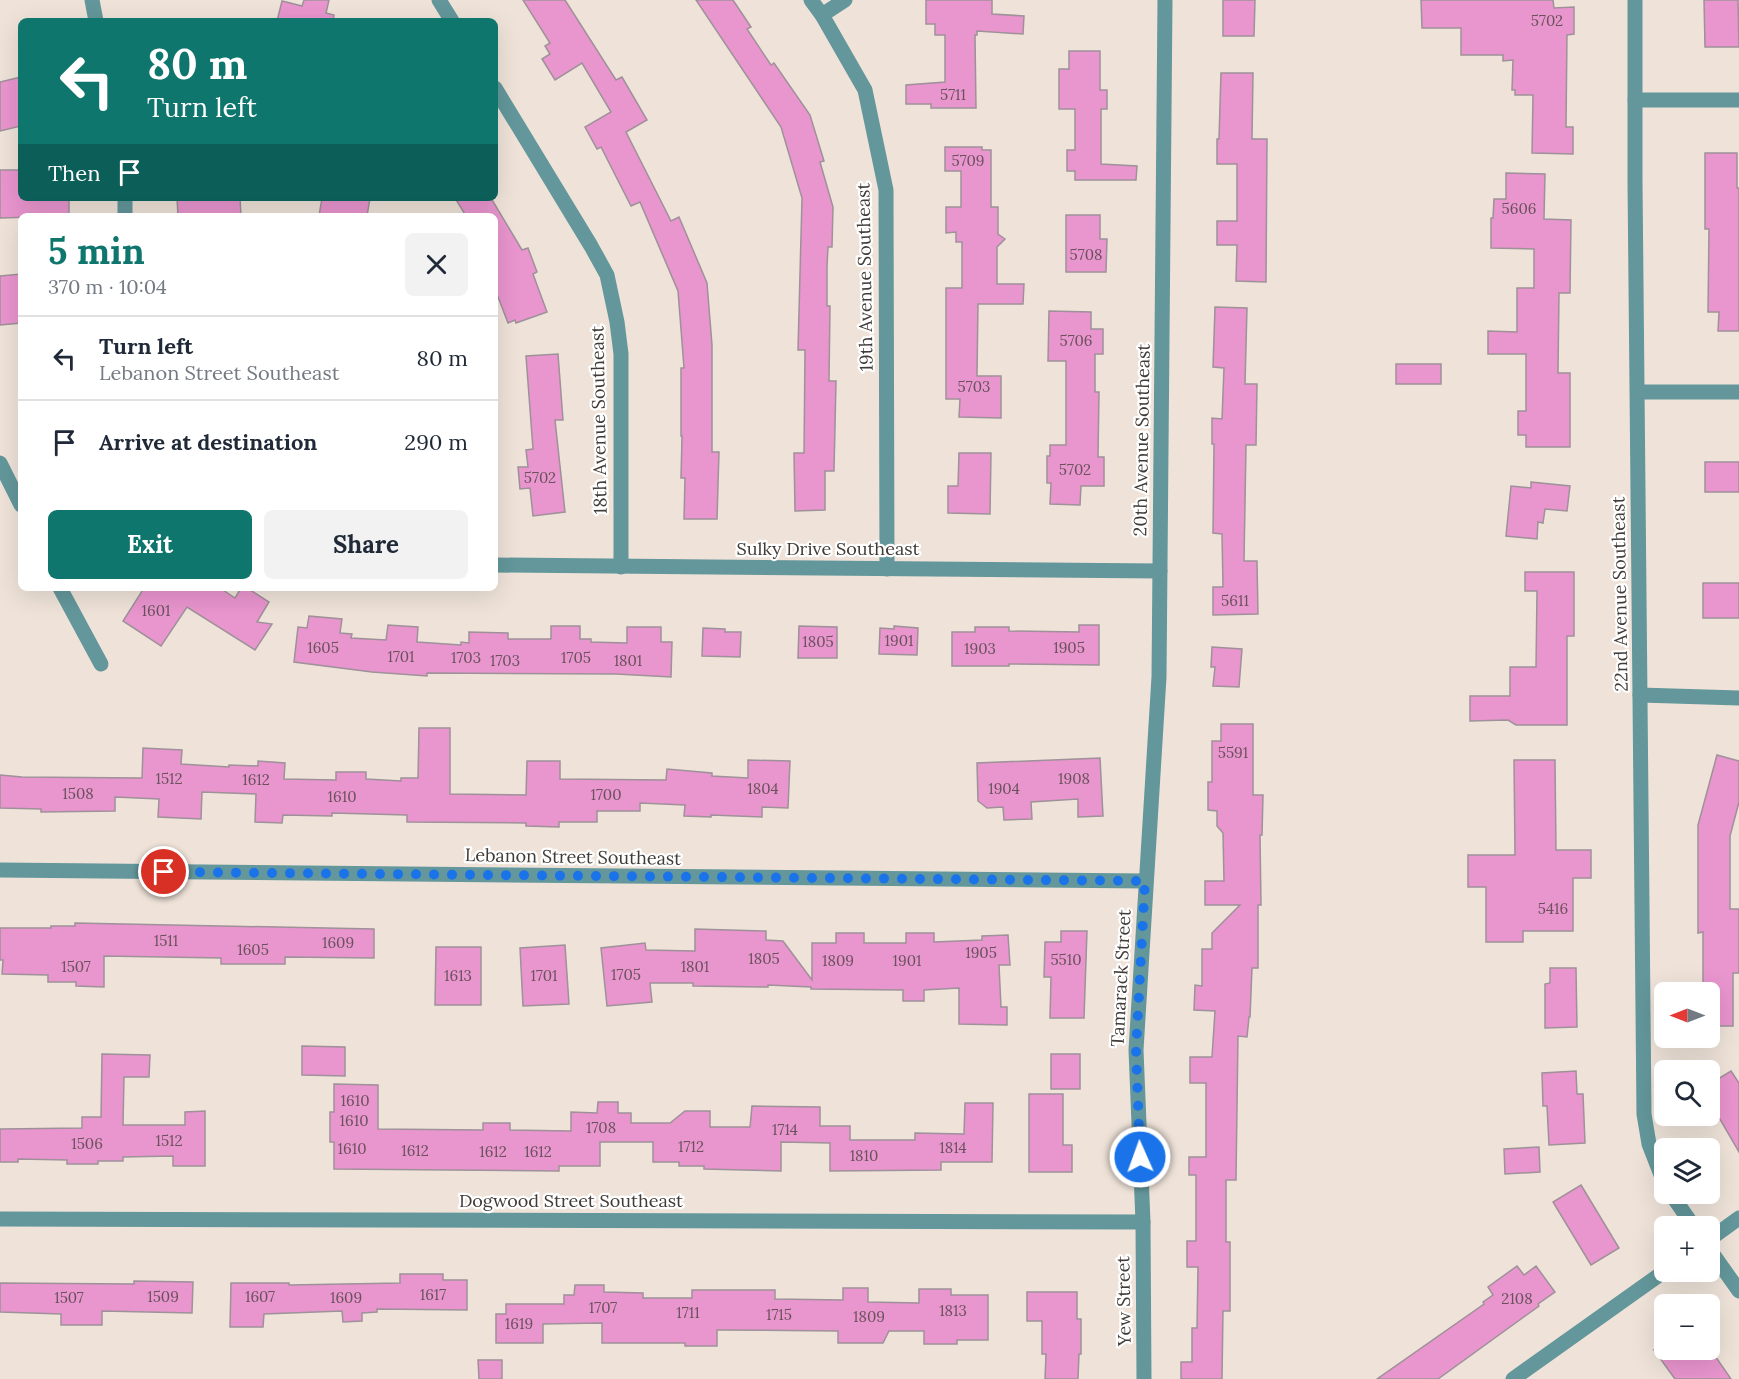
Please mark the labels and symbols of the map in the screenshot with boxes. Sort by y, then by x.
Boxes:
house number: 5702 [1531,11,1563,30]
house number: 5711 [940,85,966,104]
house number: 5709 [951,151,985,170]
street label: 19th Avenue Southeast [851,182,878,372]
house number: 5606 [1502,199,1536,218]
house number: 5708 [1070,245,1102,264]
street label: 18th Avenue Southeast [585,326,612,514]
house number: 5706 [1059,331,1093,350]
street label: 20th Avenue Southeast [1128,343,1155,537]
house number: 5703 [958,377,990,396]
house number: 5702 [1059,460,1091,479]
house number: 5702 [524,468,556,487]
street label: 22nd Avenue Southeast [1606,496,1633,692]
street label: Sulky Drive Southeast [737,537,919,560]
house number: 5611 [1221,591,1249,610]
house number: 1601 [142,601,170,620]
house number: 1901 [885,631,913,650]
house number: 1805 [802,632,834,651]
house number: 1605 [307,638,339,657]
house number: 1905 [1053,638,1085,657]
house number: 1903 [964,639,996,658]
house number: 1701 [387,647,415,666]
house number: 1703 [451,648,481,667]
house number: 1705 [561,648,591,667]
house number: 1703 [490,651,520,670]
house number: 1801 [614,651,642,670]
house number: 5591 [1218,743,1248,762]
house number: 1512 [155,769,183,788]
house number: 1908 [1058,769,1090,788]
house number: 1612 [242,770,270,789]
house number: 1804 [747,779,779,798]
house number: 1904 [988,779,1020,798]
house number: 1508 [62,784,94,803]
house number: 1700 [590,785,622,804]
house number: 1610 [328,787,356,806]
street label: Lebanon Street Southeast [465,843,681,870]
pin [138,846,189,897]
house number: 5416 [1538,899,1568,918]
street label: Tamarack Street [1105,909,1136,1047]
house number: 1511 [154,931,178,950]
house number: 1609 [322,933,354,952]
house number: 1605 [237,940,269,959]
house number: 1905 [965,943,997,962]
house number: 1805 [748,949,780,968]
house number: 5510 [1050,950,1082,969]
house number: 1809 [822,951,854,970]
house number: 1901 [893,951,921,970]
house number: 1507 [61,957,91,976]
house number: 1801 [681,957,709,976]
house number: 1705 [611,965,641,984]
house number: 1613 [444,966,472,985]
house number: 1701 [530,966,558,985]
north arrow [1654,982,1720,1048]
house number: 1610 [341,1091,369,1110]
house number: 1610 [340,1111,368,1130]
house number: 1708 [586,1118,616,1137]
house number: 1714 [772,1120,798,1139]
position arrow [1108,1125,1172,1189]
house number: 1512 [155,1131,183,1150]
house number: 1506 [71,1134,103,1153]
house number: 1712 [678,1137,704,1156]
house number: 1814 [939,1138,967,1157]
house number: 1610 [338,1139,366,1158]
house number: 1612 [401,1141,429,1160]
house number: 1612 [479,1142,507,1161]
house number: 1612 [524,1142,552,1161]
house number: 1810 [850,1146,878,1165]
street label: Dogwood Street Southeast [459,1189,683,1212]
street label: Yew Street [1111,1256,1136,1347]
house number: 1617 [420,1285,446,1304]
house number: 1509 [147,1287,179,1306]
house number: 1607 [245,1287,275,1306]
house number: 1507 [54,1288,84,1307]
house number: 1609 [330,1288,362,1307]
house number: 2108 [1501,1289,1533,1308]
house number: 1707 [589,1298,617,1317]
house number: 1813 [939,1301,967,1320]
house number: 1711 [676,1303,700,1322]
house number: 1715 [766,1305,792,1324]
house number: 1809 [853,1307,885,1326]
house number: 1619 [505,1314,533,1333]

